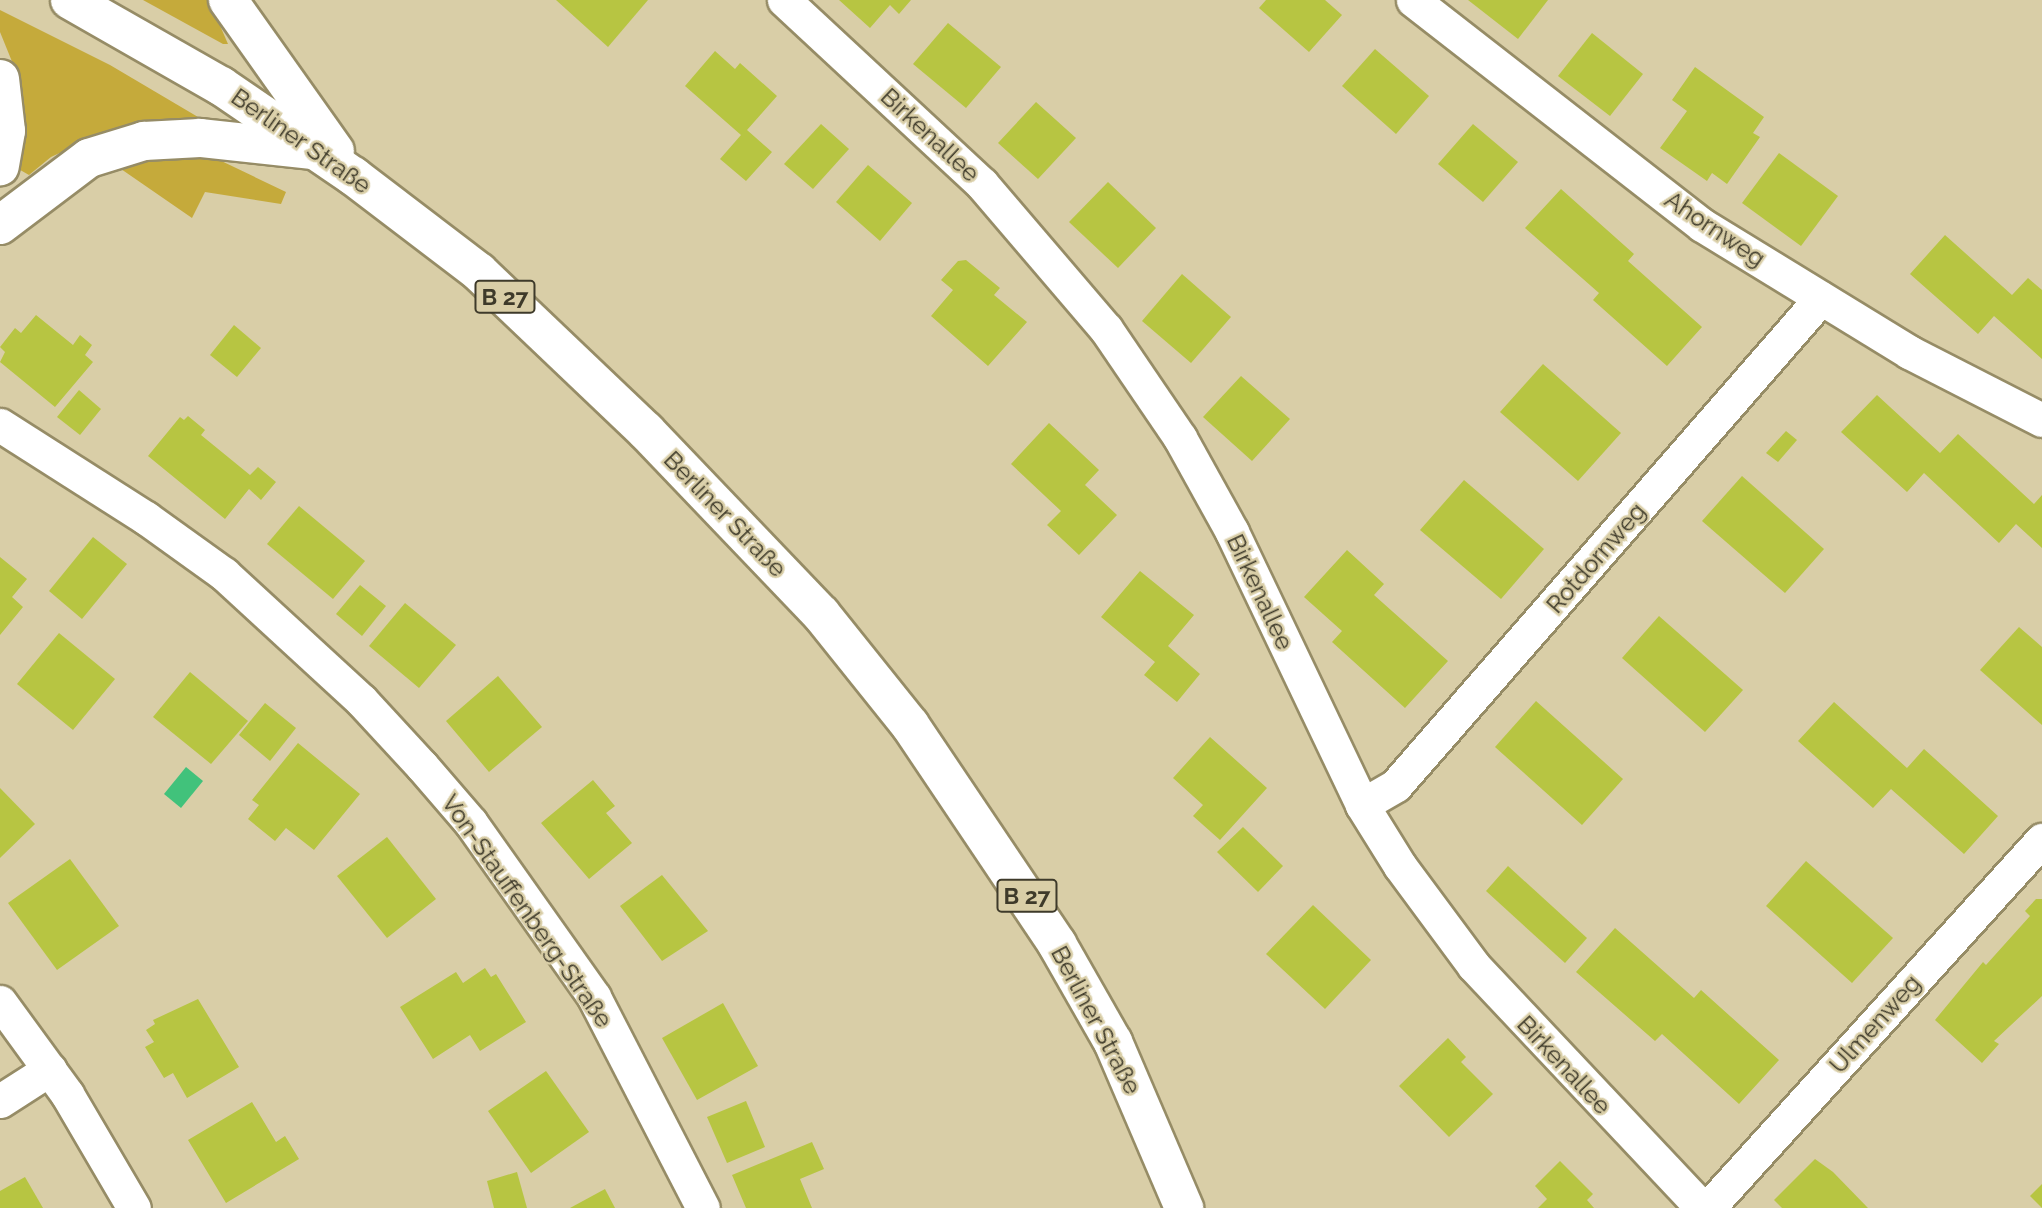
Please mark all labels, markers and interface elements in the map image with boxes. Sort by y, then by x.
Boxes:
street label: Berliner Straße [226,82,376,200]
street label: Birkenallee [875,82,985,188]
street label: Ahornweg [1659,185,1771,273]
road number: B 27 [474,278,536,316]
street label: Berliner Straße [658,445,792,583]
street label: Rotdornweg [1540,497,1652,619]
street label: Birkenallee [1221,530,1299,654]
street label: Von-Stauffenberg-Straße [436,789,618,1033]
road number: B 27 [996,876,1058,916]
street label: Berliner Straße [1045,941,1147,1099]
street label: Ulmenweg [1823,969,1927,1079]
street label: Birkenallee [1511,1010,1617,1120]

